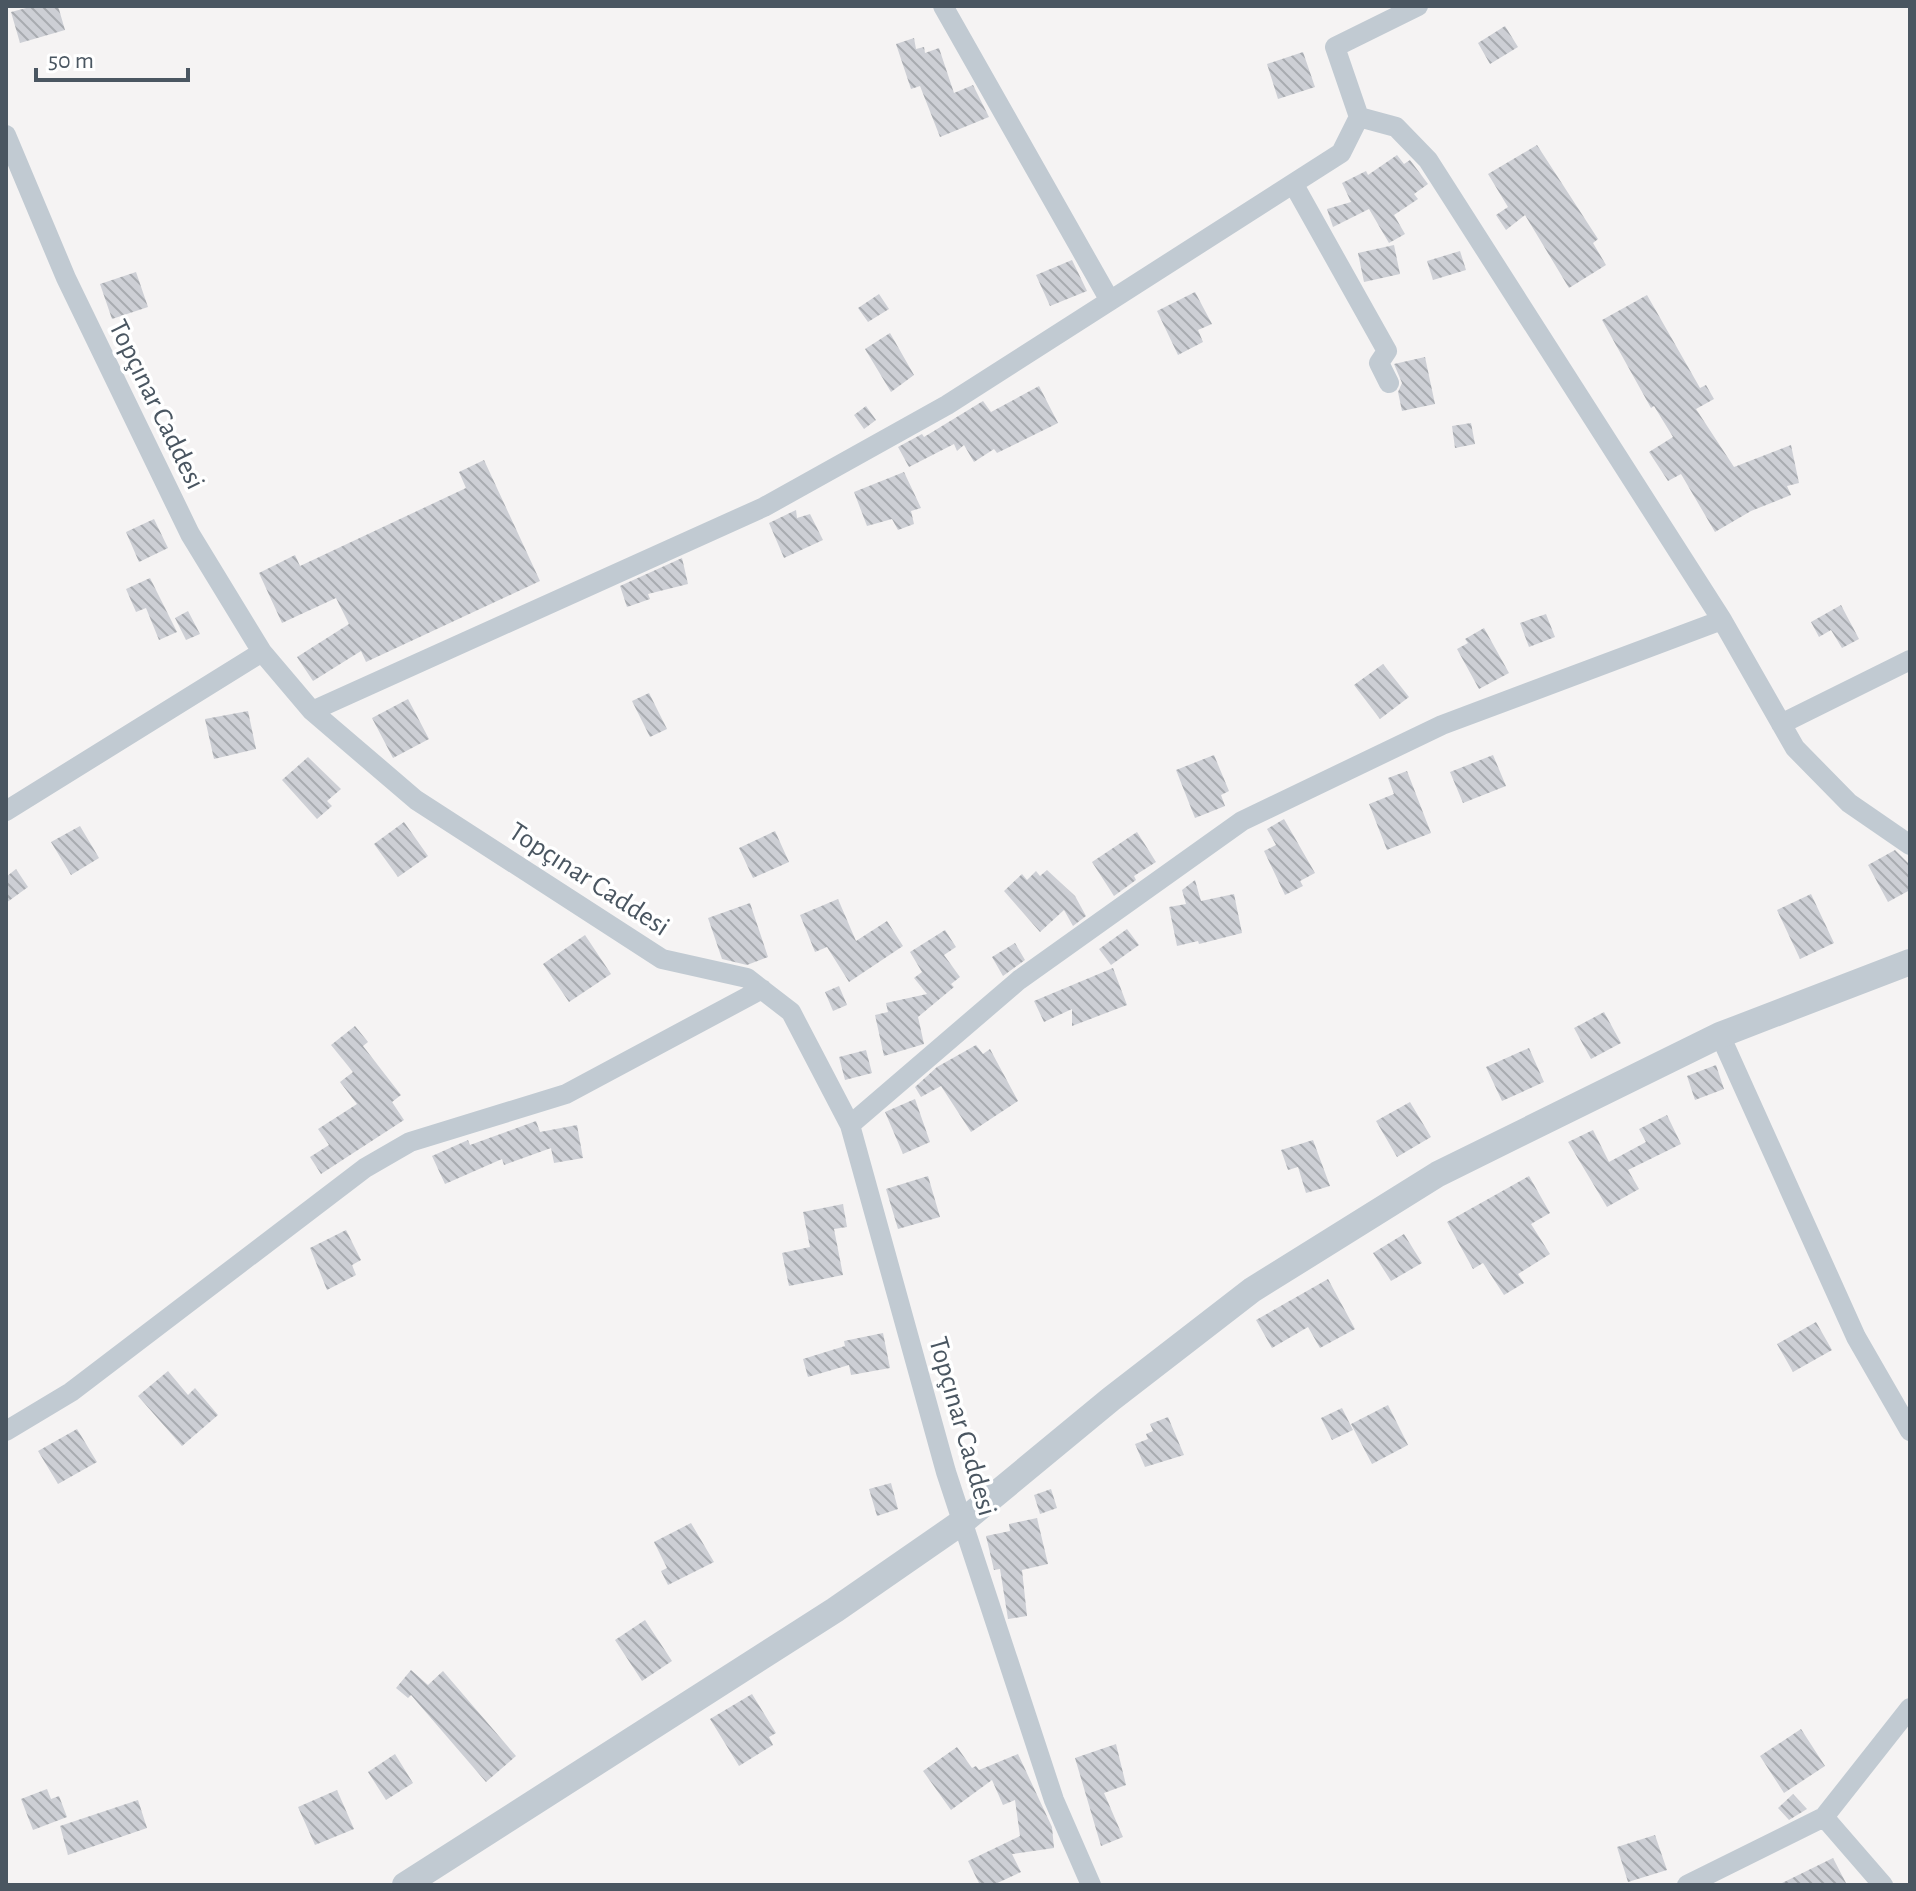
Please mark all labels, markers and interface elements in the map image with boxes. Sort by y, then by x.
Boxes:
scale bar [36,32,188,82]
text: 50 m [48,49,94,73]
street label: Topçınar Caddesi [103,316,209,494]
street label: Topçınar Caddesi [504,818,674,942]
street label: Topçınar Caddesi [923,1334,1001,1519]

